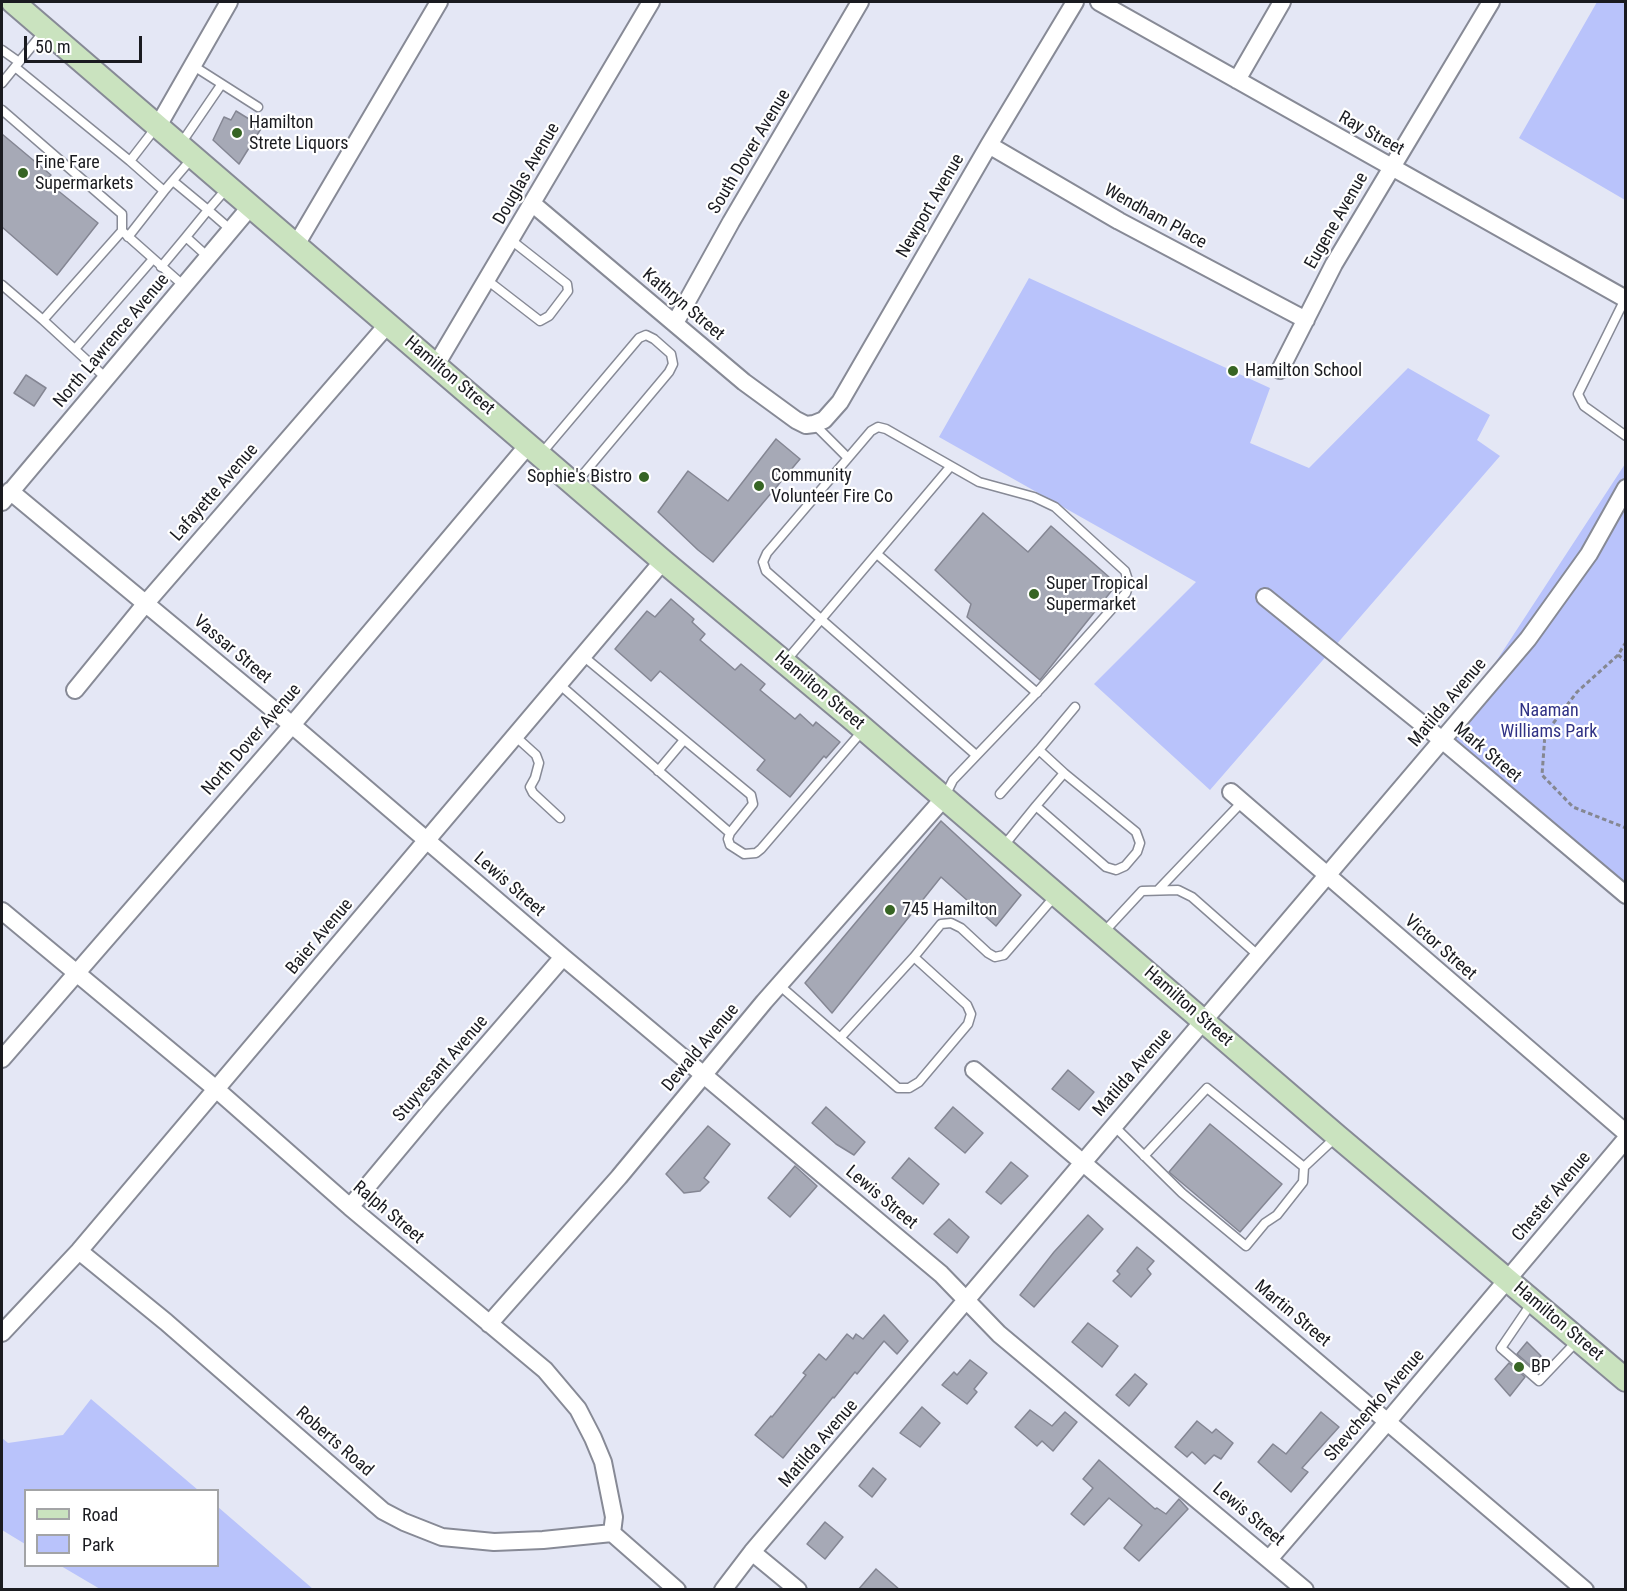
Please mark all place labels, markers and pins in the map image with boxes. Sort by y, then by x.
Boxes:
place label: Hamilton Strete Liquors [249,112,348,154]
marker: Hamilton Strete Liquors [230,126,244,140]
place label: Fine Fare Supermarkets [35,152,133,195]
marker: Fine Fare Supermarkets [16,166,30,180]
place label: Hamilton School [1245,360,1362,382]
marker: Hamilton School [1226,364,1240,378]
place label: Community Volunteer Fire Co [771,465,893,508]
place label: Sophie's Bistro [527,466,632,488]
marker: Sophie's Bistro [637,470,651,484]
marker: Community Volunteer Fire Co [752,479,766,493]
place label: Super Tropical Supermarket [1046,573,1148,616]
marker: Super Tropical Supermarket [1027,587,1041,601]
place label: 745 Hamilton [902,899,997,921]
marker: 745 Hamilton [883,903,897,917]
place label: BP [1531,1356,1551,1378]
marker: BP [1512,1360,1526,1374]

